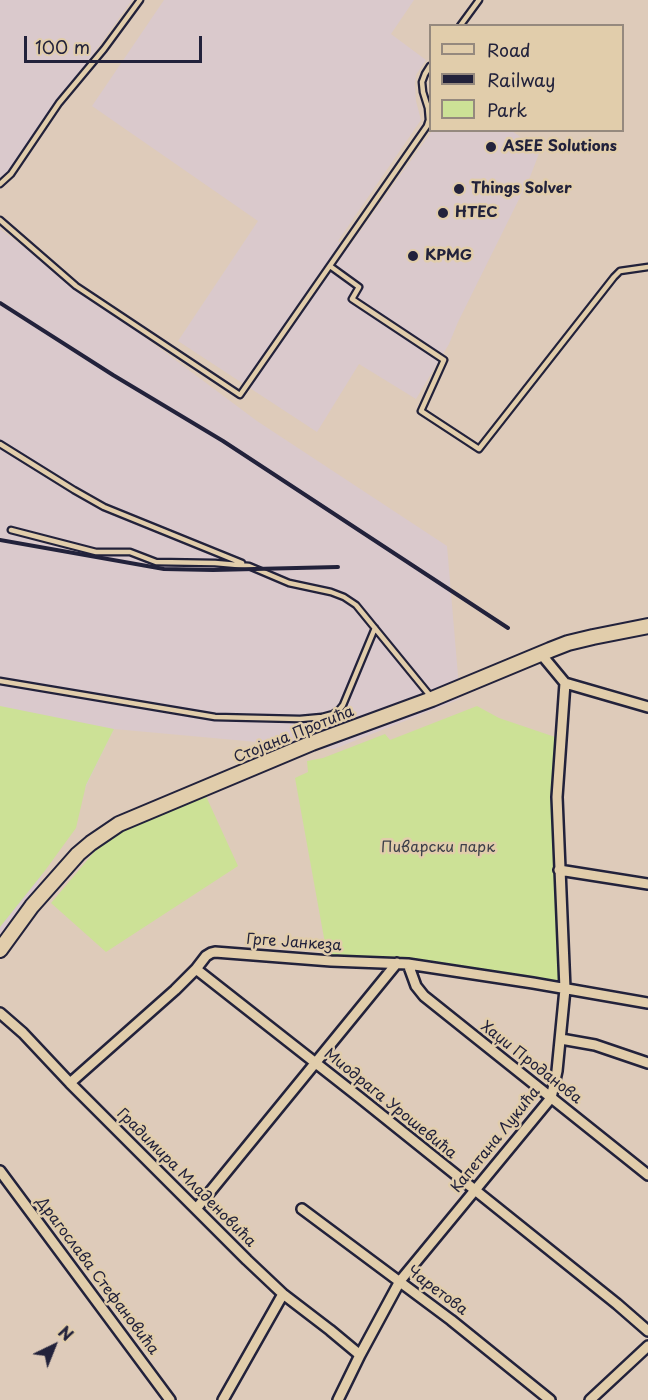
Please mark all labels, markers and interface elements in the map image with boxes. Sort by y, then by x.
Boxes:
scale bar [27,24,206,62]
legend [429,24,624,132]
text: 100 m [35,33,90,60]
text: Road [487,36,531,63]
text: Railway [487,66,555,93]
text: Park [487,96,527,123]
place label: ASEE Solutions [503,138,617,156]
marker: ASEE Solutions [484,140,498,154]
place label: Things Solver [471,180,572,198]
marker: Things Solver [452,182,466,196]
place label: HTEC [455,204,498,222]
marker: HTEC [436,206,450,220]
place label: KPMG [425,247,472,265]
marker: KPMG [406,249,420,263]
street label: Стојана Протића [231,703,357,767]
park label: Пиварски парк [381,839,495,857]
street label: Грге Јанкеза [246,931,342,955]
street label: Хаџи Проданова [477,1018,585,1108]
street label: Миодрага Урошевића [320,1045,460,1163]
street label: Капетана Лукића [448,1083,544,1197]
street label: Градимира Младеновића [113,1105,259,1251]
street label: Драгослава Стефановића [32,1194,162,1358]
street label: Чаретова [403,1262,471,1320]
north arrow [24,1316,84,1376]
text: N [53,1320,79,1346]

